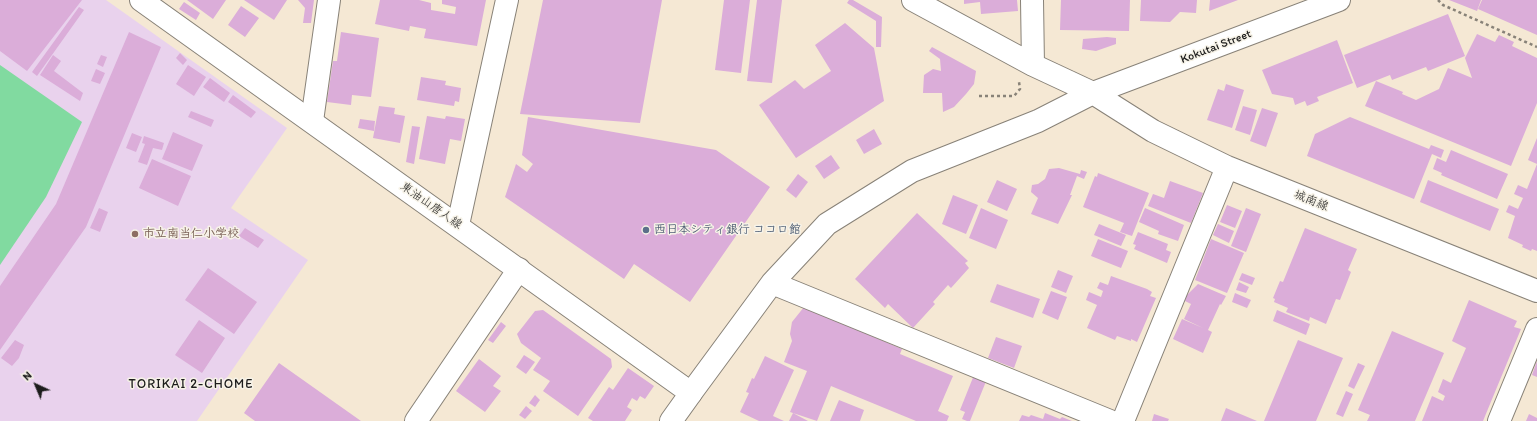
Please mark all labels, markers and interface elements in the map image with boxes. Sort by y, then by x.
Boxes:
street label: Kokutai Street [1179,27,1253,67]
street label: 東油山唐人線 [397,179,465,233]
street label: 城南線 [1292,188,1330,214]
place label: 西日本シティ銀行 ココロ館 [654,223,801,237]
marker: 西日本シティ銀行 ココロ館 [641,225,651,235]
place label: 市立南当仁小学校 [143,227,239,241]
marker: 市立南当仁小学校 [130,229,140,239]
north arrow [16,365,56,405]
text: N [20,369,35,383]
district label: TORIKAI 2-CHOME [129,377,253,393]

